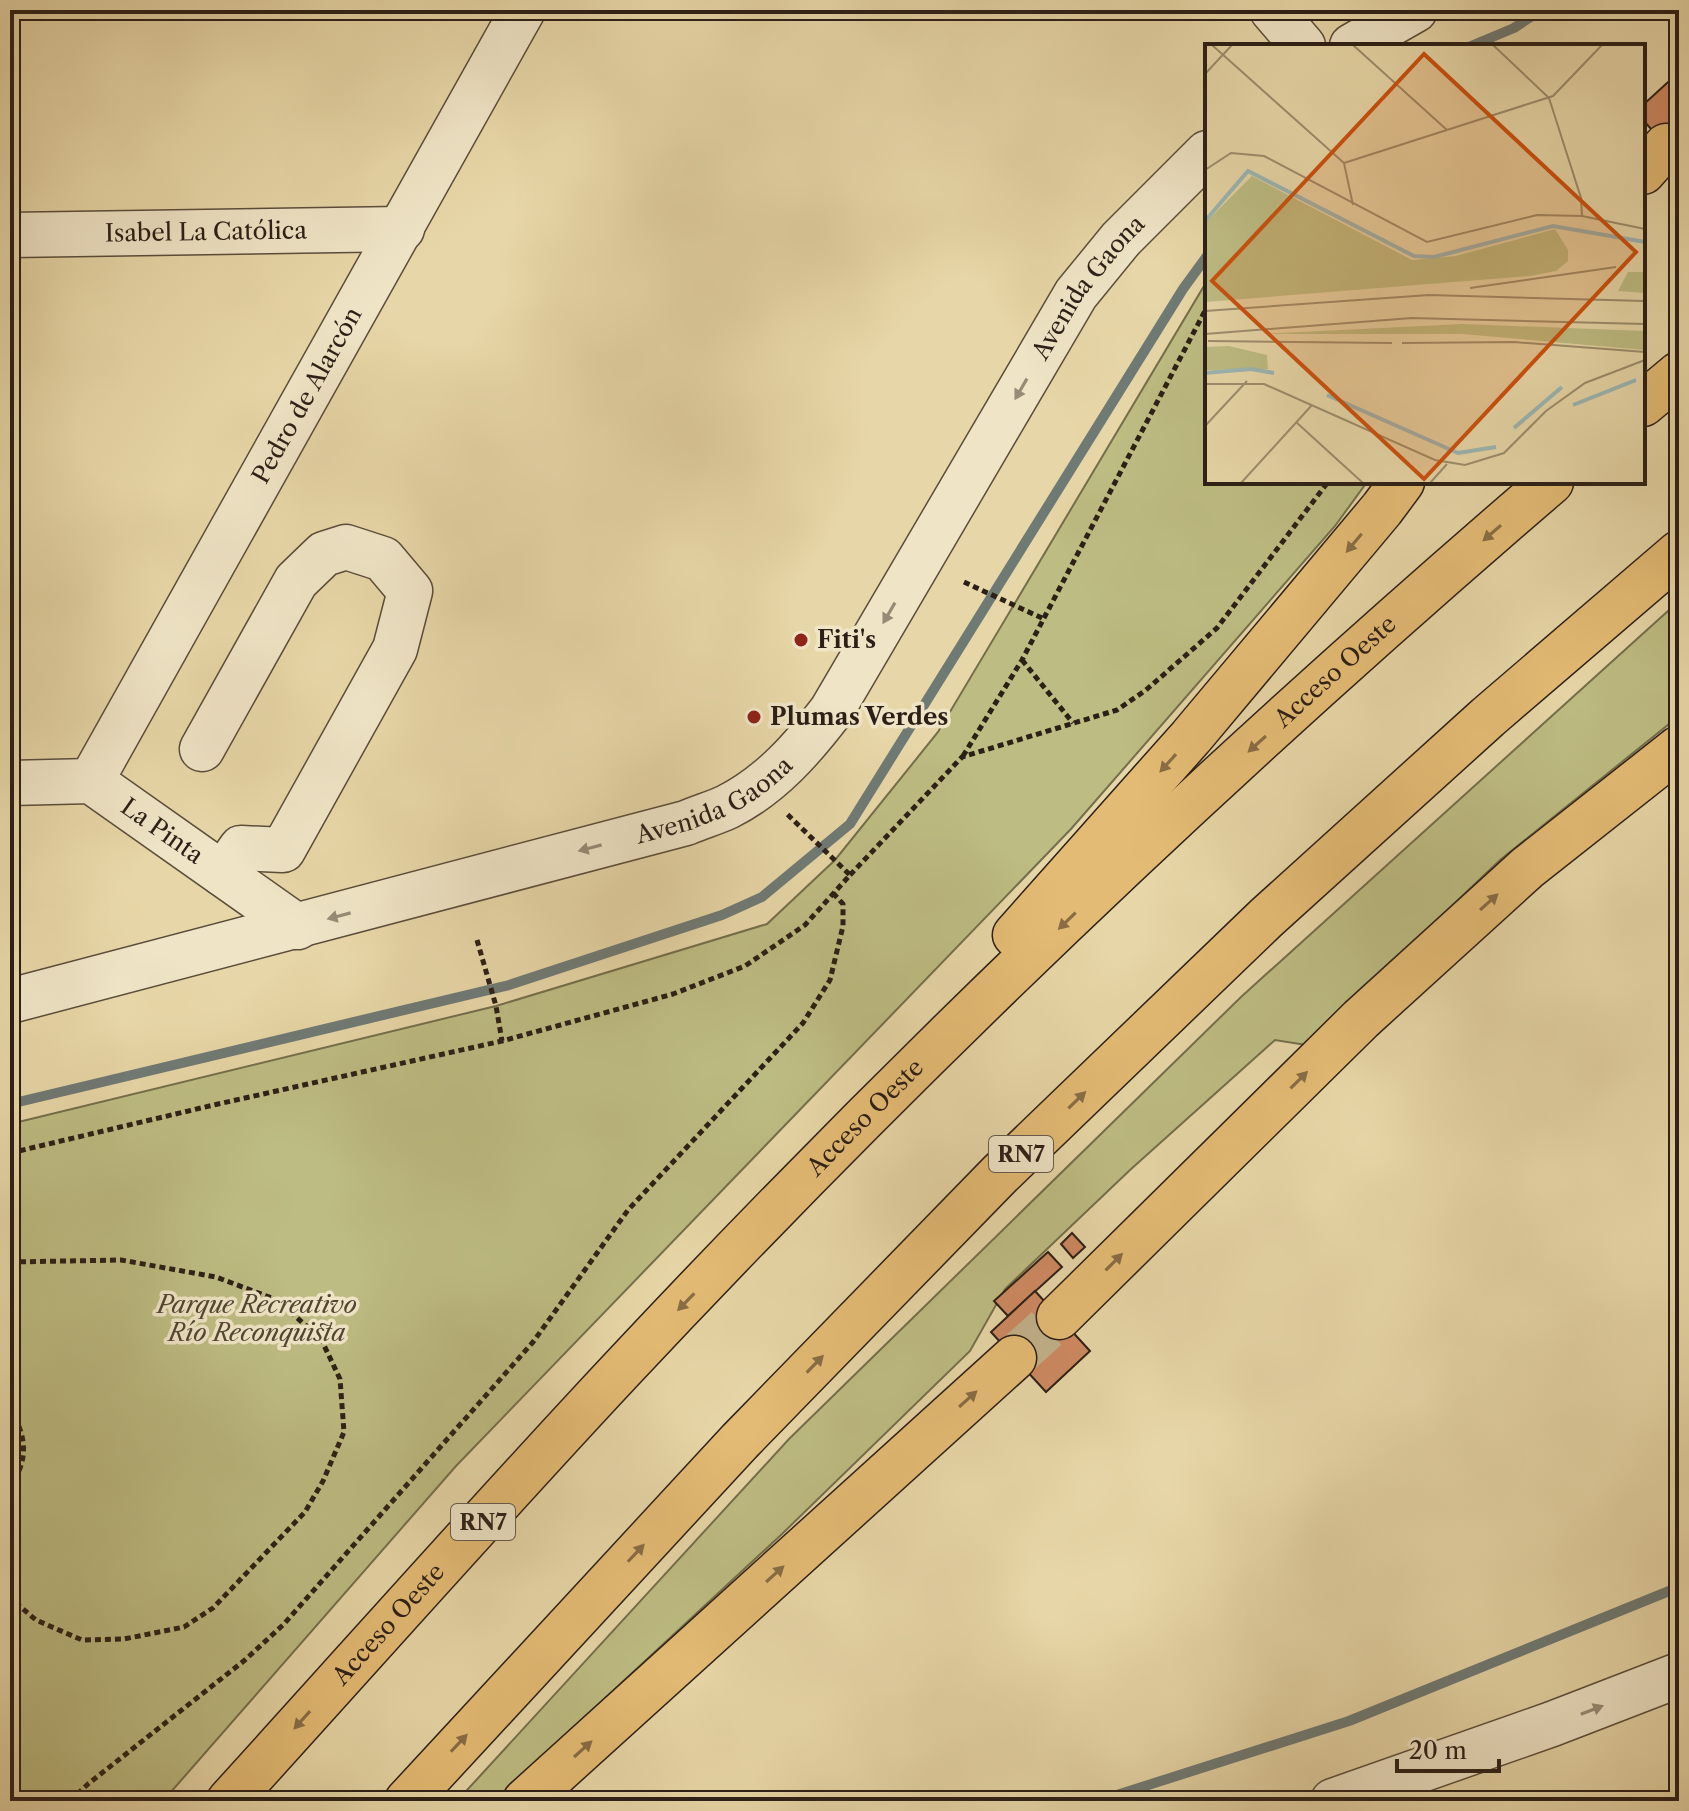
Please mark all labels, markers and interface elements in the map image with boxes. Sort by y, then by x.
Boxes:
inset map [1205,44,1645,484]
street label: Avenida Gaona [1025,209,1151,365]
street label: Isabel La Católica [105,215,308,248]
street label: Pedro de Alarcón [246,302,368,488]
one-way arrow [1014,377,1028,400]
one-way arrow [1483,524,1503,541]
one-way arrow [1346,533,1363,553]
one-way arrow [882,602,896,624]
street label: Acceso Oeste [1268,609,1402,734]
place label: Fiti's [817,625,876,654]
marker: Fiti's [792,631,810,649]
place label: Plumas Verdes [770,702,948,731]
marker: Plumas Verdes [745,708,763,726]
one-way arrow [1248,734,1267,752]
street label: Avenida Gaona [632,750,799,850]
one-way arrow [1159,754,1177,773]
street label: La Pinta [116,792,209,870]
one-way arrow [578,843,603,855]
one-way arrow [1480,894,1499,912]
one-way arrow [327,910,352,922]
one-way arrow [1058,912,1077,930]
street label: Acceso Oeste [800,1053,929,1182]
one-way arrow [1289,1071,1308,1090]
one-way arrow [1067,1091,1086,1110]
road number: RN7 [989,1136,1053,1172]
one-way arrow [1104,1253,1123,1272]
park label: Parque Recreativo Río Reconquista [155,1290,357,1347]
one-way arrow [678,1292,696,1311]
one-way arrow [805,1355,824,1374]
one-way arrow [959,1391,978,1409]
road number: RN7 [451,1504,515,1540]
one-way arrow [627,1543,645,1562]
street label: Acceso Oeste [325,1557,450,1691]
one-way arrow [765,1566,785,1583]
one-way arrow [1580,1703,1604,1716]
one-way arrow [294,1711,312,1730]
scale bar [1397,1723,1499,1773]
one-way arrow [450,1734,468,1753]
text: 20 m [1409,1736,1467,1765]
one-way arrow [573,1740,592,1758]

